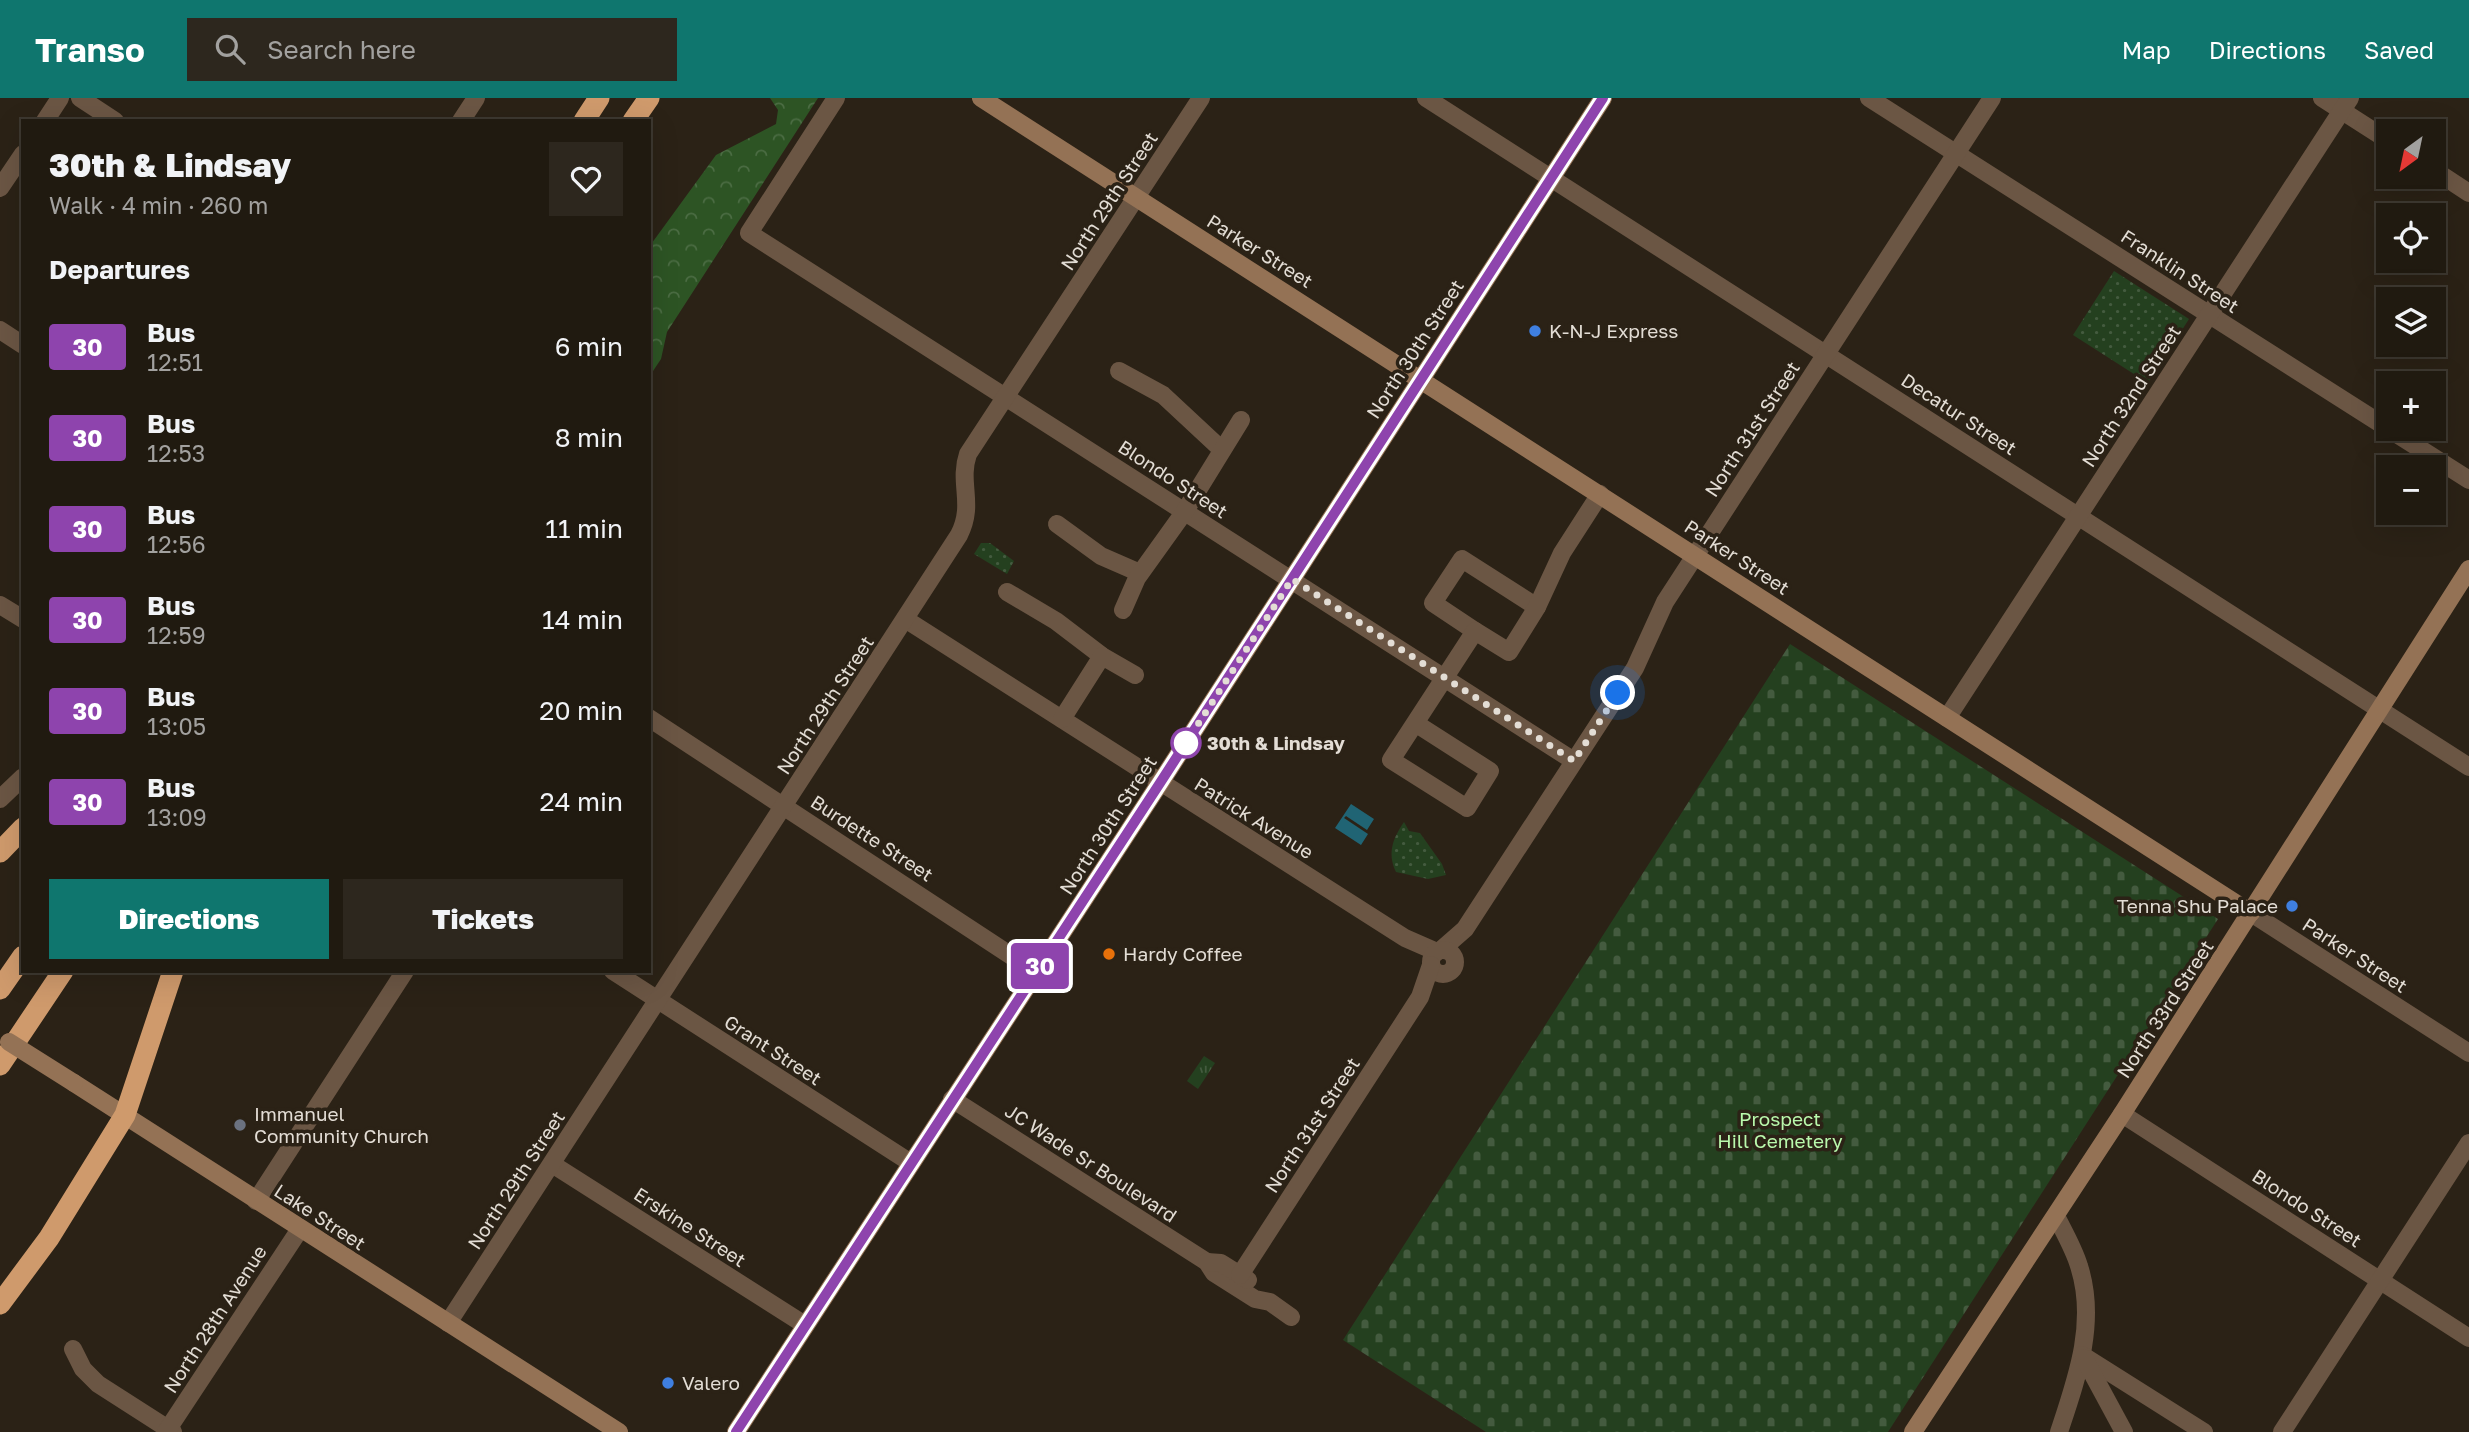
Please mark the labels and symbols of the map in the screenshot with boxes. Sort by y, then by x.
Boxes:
north arrow [2376,119,2446,189]
street label: North 29th Street [1055,127,1162,274]
street label: Parker Street [1203,209,1317,292]
street label: Franklin Street [2117,224,2243,317]
street label: North 30th Street [1361,275,1468,422]
place label: K-N-J Express [1549,319,1678,342]
street label: North 32nd Street [2076,321,2185,471]
marker: K-N-J Express [1527,323,1543,339]
street label: North 31st Street [1699,357,1804,501]
street label: Decatur Street [1897,368,2021,459]
street label: Blondo Street [1114,435,1232,522]
street label: Parker Street [1681,514,1794,599]
street label: North 29th Street [771,631,878,778]
your location [1600,675,1635,710]
marker: 30th & Lindsay [1171,728,1201,758]
place label: 30th & Lindsay [1207,731,1346,754]
street label: North 30th Street [1054,751,1161,898]
street label: Patrick Avenue [1191,772,1318,863]
street label: Burdette Street [807,789,938,886]
place label: Tenna Shu Palace [2117,894,2278,917]
marker: Tenna Shu Palace [2284,898,2300,914]
street label: Parker Street [2299,912,2412,997]
street label: North 33rd Street [2111,935,2218,1082]
place label: Hardy Coffee [1123,942,1243,965]
line badge: 30 [1009,943,1072,989]
marker: Hardy Coffee [1101,946,1117,962]
street label: Grant Street [720,1010,826,1090]
street label: North 31st Street [1259,1053,1364,1197]
street label: JC Wade Sr Boulevard [1001,1098,1181,1227]
place label: Immanuel Community Church [254,1102,429,1147]
street label: North 29th Street [462,1106,569,1253]
park label: Prospect Hill Cemetery [1717,1107,1843,1152]
marker: Immanuel Community Church [232,1117,248,1133]
street label: Blondo Street [2248,1164,2366,1251]
street label: Lake Street [270,1179,370,1255]
street label: Erskine Street [630,1182,750,1271]
street label: North 28th Avenue [158,1241,271,1397]
place label: Valero [682,1371,740,1394]
marker: Valero [660,1375,676,1391]

